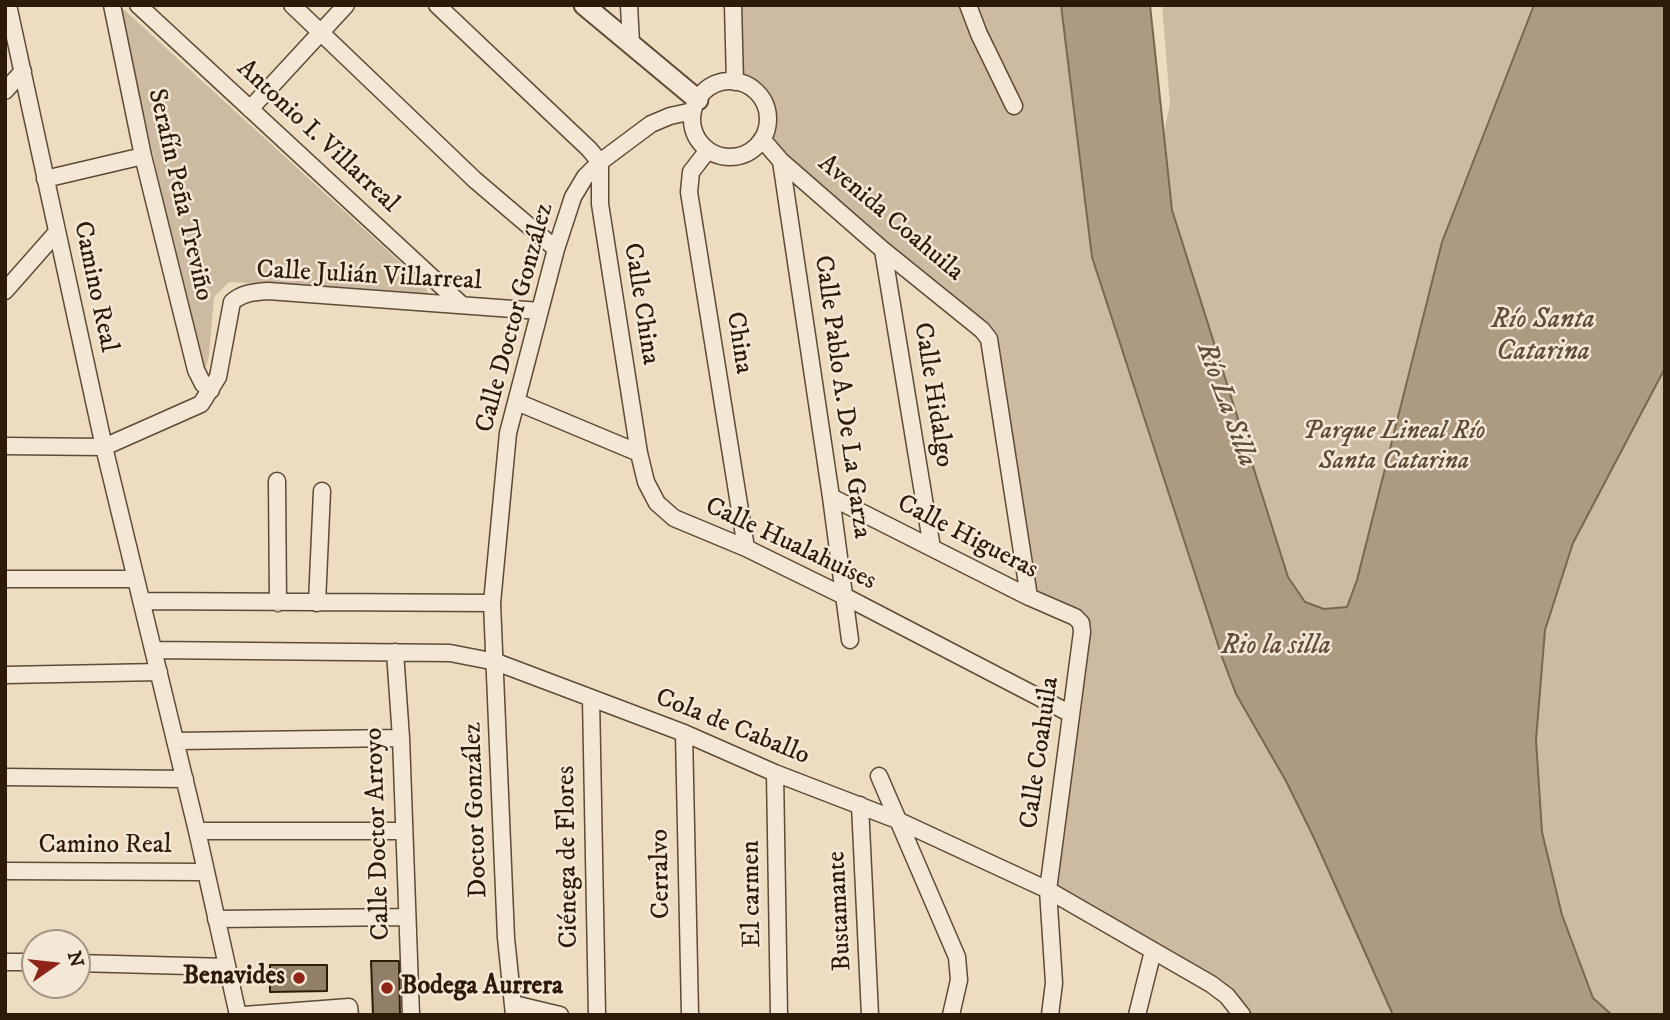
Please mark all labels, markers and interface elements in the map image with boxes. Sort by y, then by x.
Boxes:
street label: Antonio I. Villarreal [229,54,405,220]
street label: Serafín Peña Treviño [139,86,219,304]
street label: Avenida Coahuila [811,149,969,289]
street label: Calle Doctor González [470,200,562,436]
street label: Camino Real [65,219,123,355]
street label: Calle China [615,241,665,367]
street label: Calle Pablo A. De La Garza [806,253,876,541]
street label: Calle Julián Villarreal [255,256,483,298]
water label: Río Santa Catarina [1491,304,1595,370]
street label: China [718,310,758,376]
street label: Calle Hidalgo [905,321,959,469]
water label: Río La Silla [1187,338,1263,472]
park label: Parque Lineal Río Santa Catarina [1303,417,1485,478]
street label: Calle Higueras [891,489,1043,587]
street label: Calle Hualahuises [700,492,880,598]
water label: Rio la silla [1221,630,1331,664]
street label: Calle Coahuila [1015,675,1067,831]
street label: Cola de Caballo [650,683,814,773]
street label: Doctor González [458,722,496,898]
street label: Calle Doctor Arroyo [360,727,398,941]
street label: Ciénega de Flores [552,765,586,949]
street label: Cerralvo [646,829,678,919]
street label: Camino Real [38,831,172,863]
street label: El carmen [736,840,770,948]
street label: Bustamante [822,850,860,972]
north arrow [21,929,91,999]
text: N [62,949,88,970]
place label: Benavides [183,962,285,994]
marker: Benavides [291,970,307,986]
place label: Bodega Aurrera [401,972,563,1004]
marker: Bodega Aurrera [379,980,395,996]

